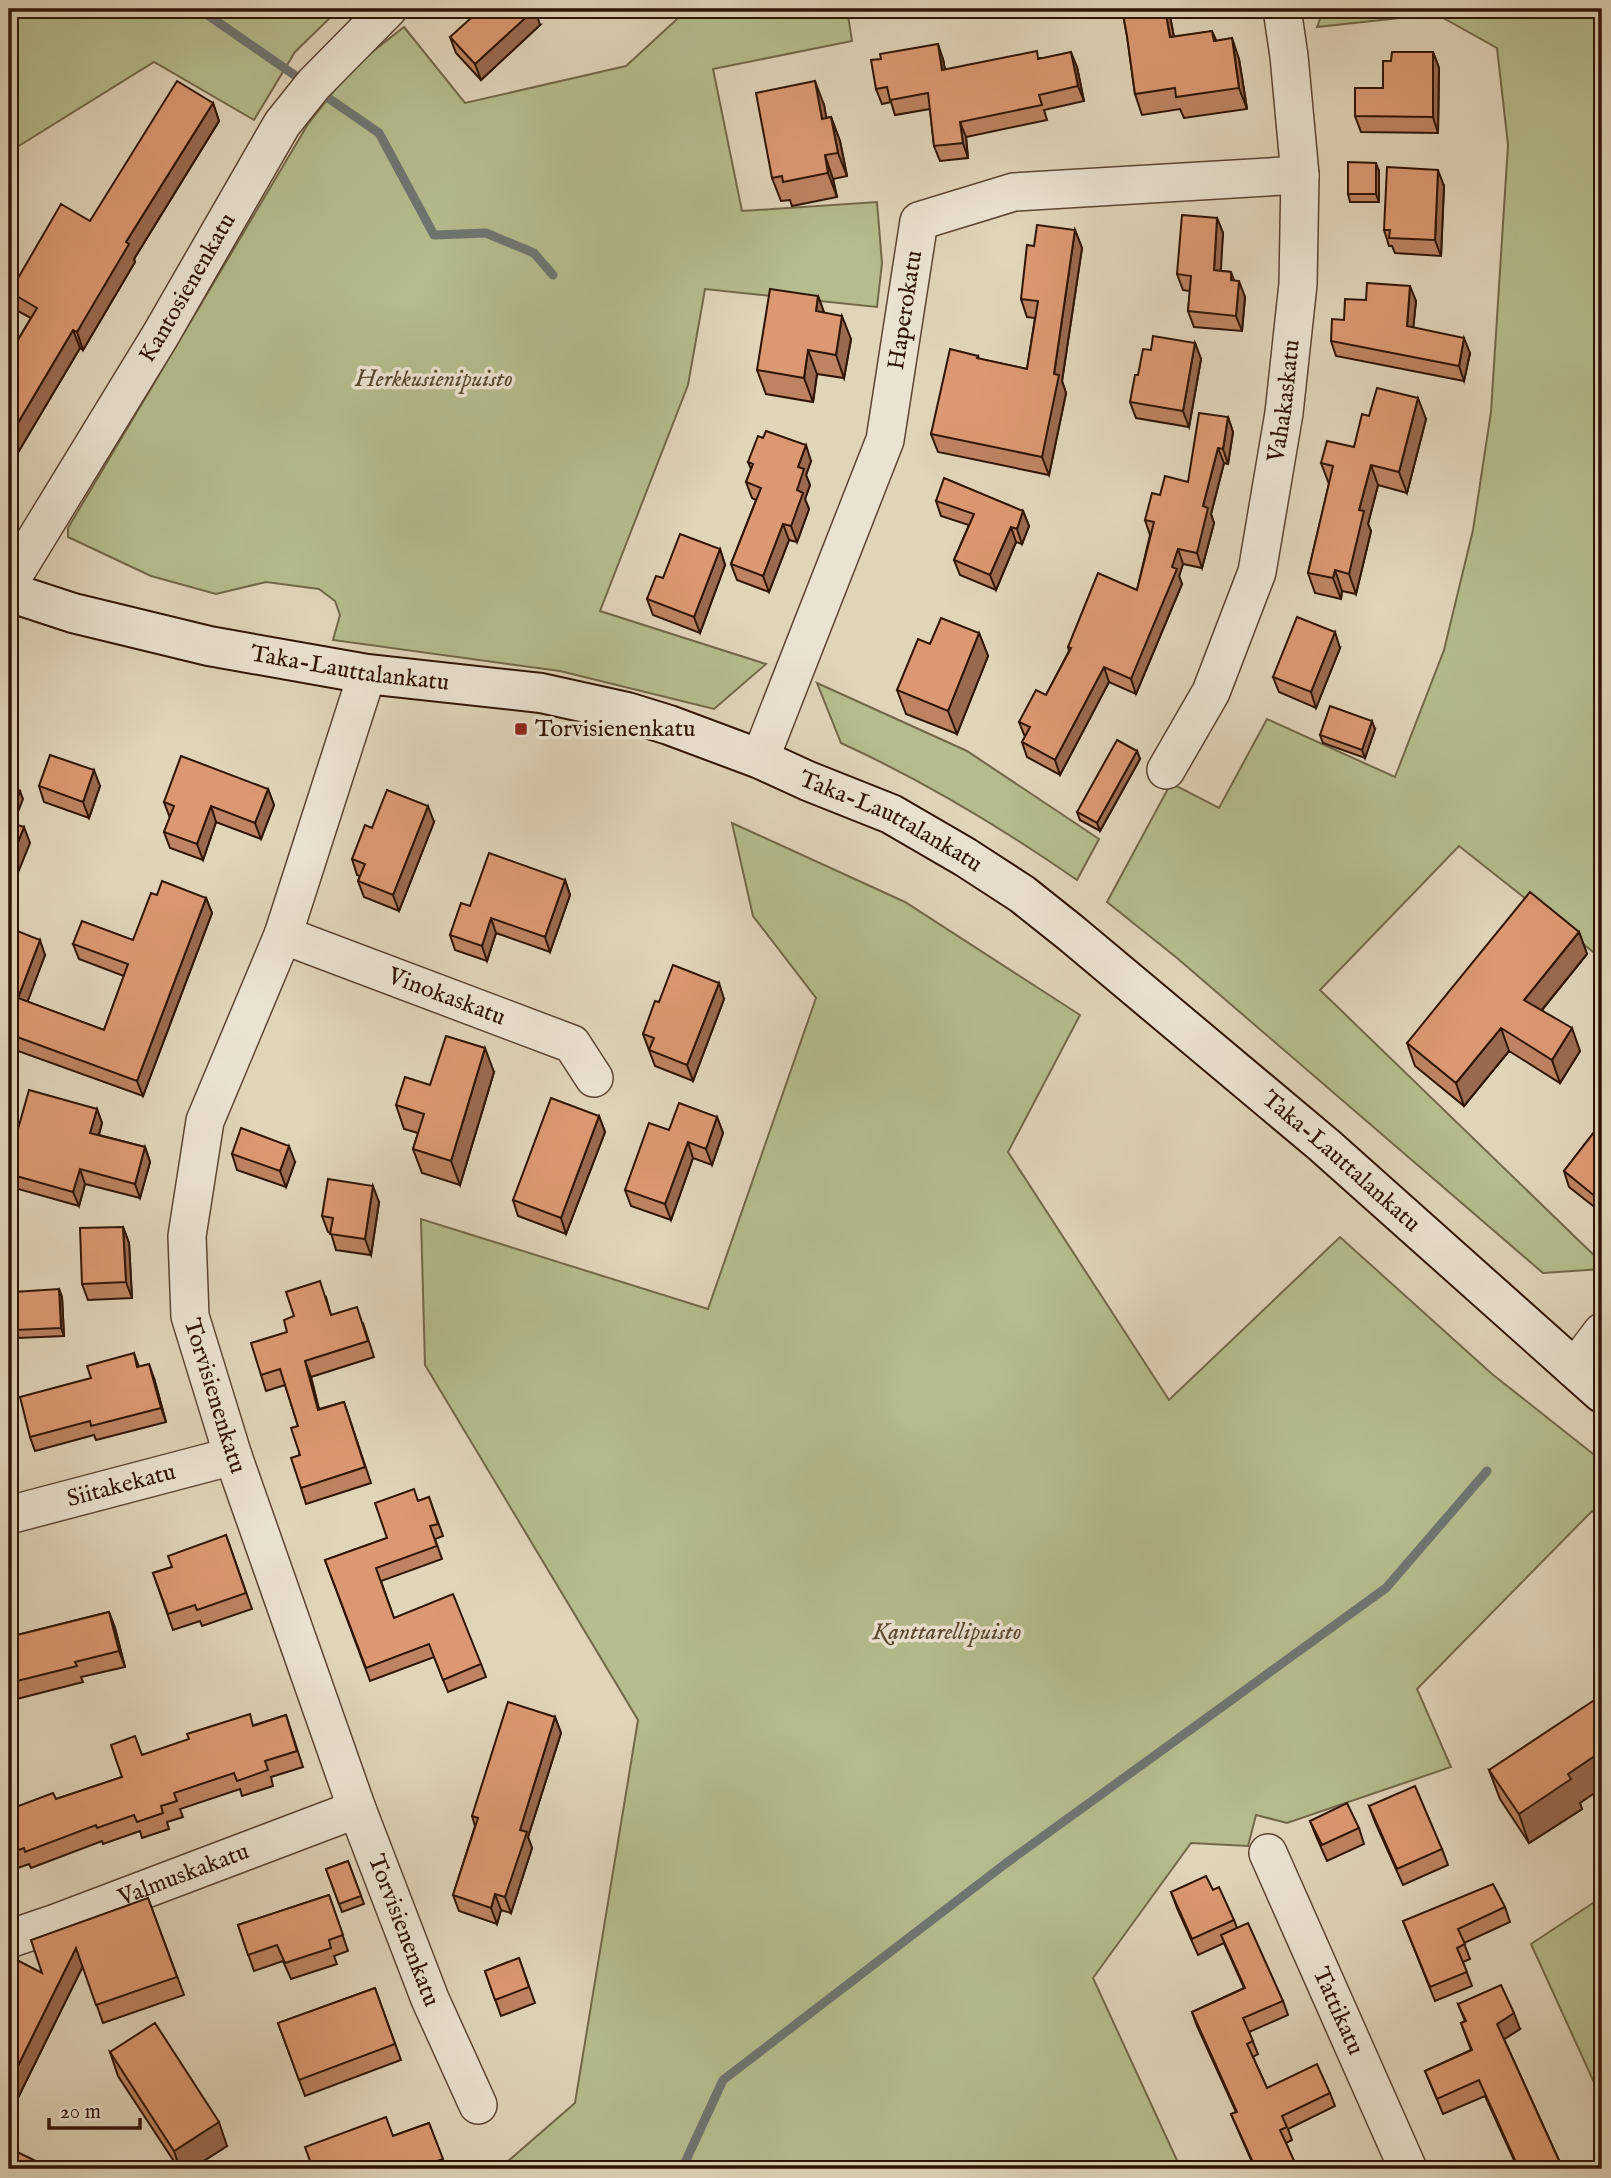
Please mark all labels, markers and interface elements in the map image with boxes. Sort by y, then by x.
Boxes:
street label: Kantosienenkatu [132,207,243,368]
street label: Haperokatu [881,248,930,372]
street label: Vahakaskatu [1260,338,1307,465]
park label: Herkkusienipuisto [354,364,513,395]
street label: Taka-Lauttalankatu [248,638,451,698]
place label: Torvisienenkatu [535,714,695,745]
marker: Torvisienenkatu [513,721,529,737]
street label: Taka-Lauttalankatu [795,764,988,880]
street label: Vinokaskatu [383,960,510,1033]
street label: Taka-Lauttalankatu [1255,1084,1427,1239]
street label: Torvisienenkatu [176,1315,253,1478]
street label: Siitakekatu [63,1456,179,1515]
park label: Kanttarellipuisto [872,1617,1021,1648]
street label: Valmuskakatu [113,1836,253,1914]
street label: Torvisienenkatu [360,1850,447,2012]
street label: Tattikatu [1305,1962,1371,2060]
scale bar [49,2087,140,2131]
text: 20 m [60,2099,101,2126]

